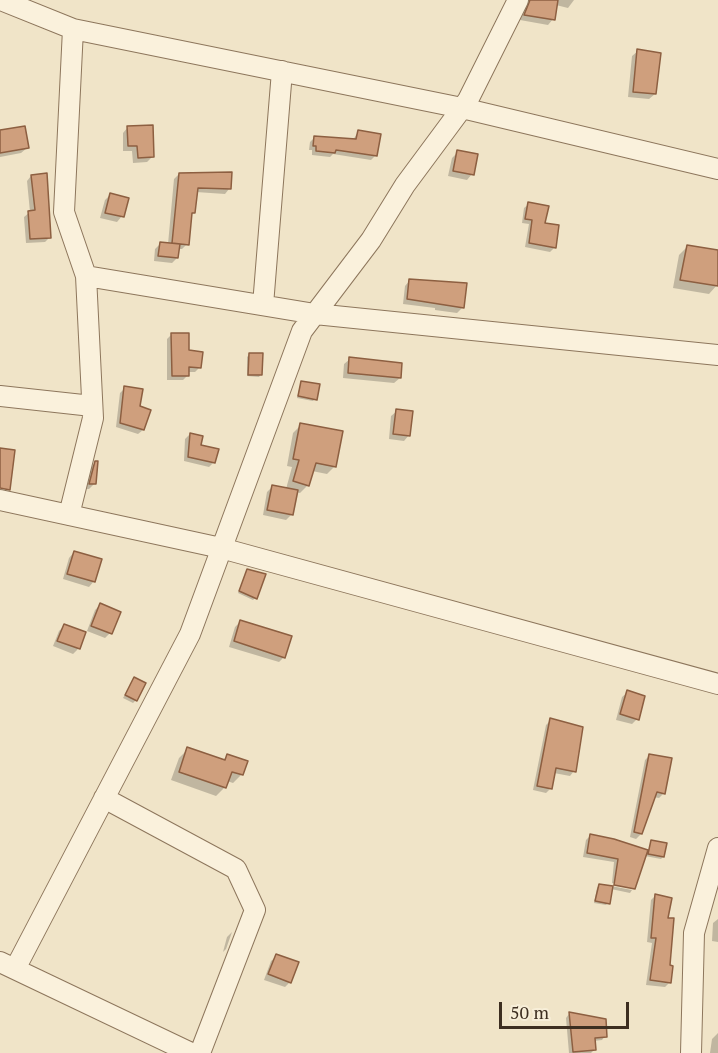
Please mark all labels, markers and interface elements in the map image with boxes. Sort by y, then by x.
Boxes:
scale bar [502,990,632,1028]
text: 50 m [510,1000,549,1024]

